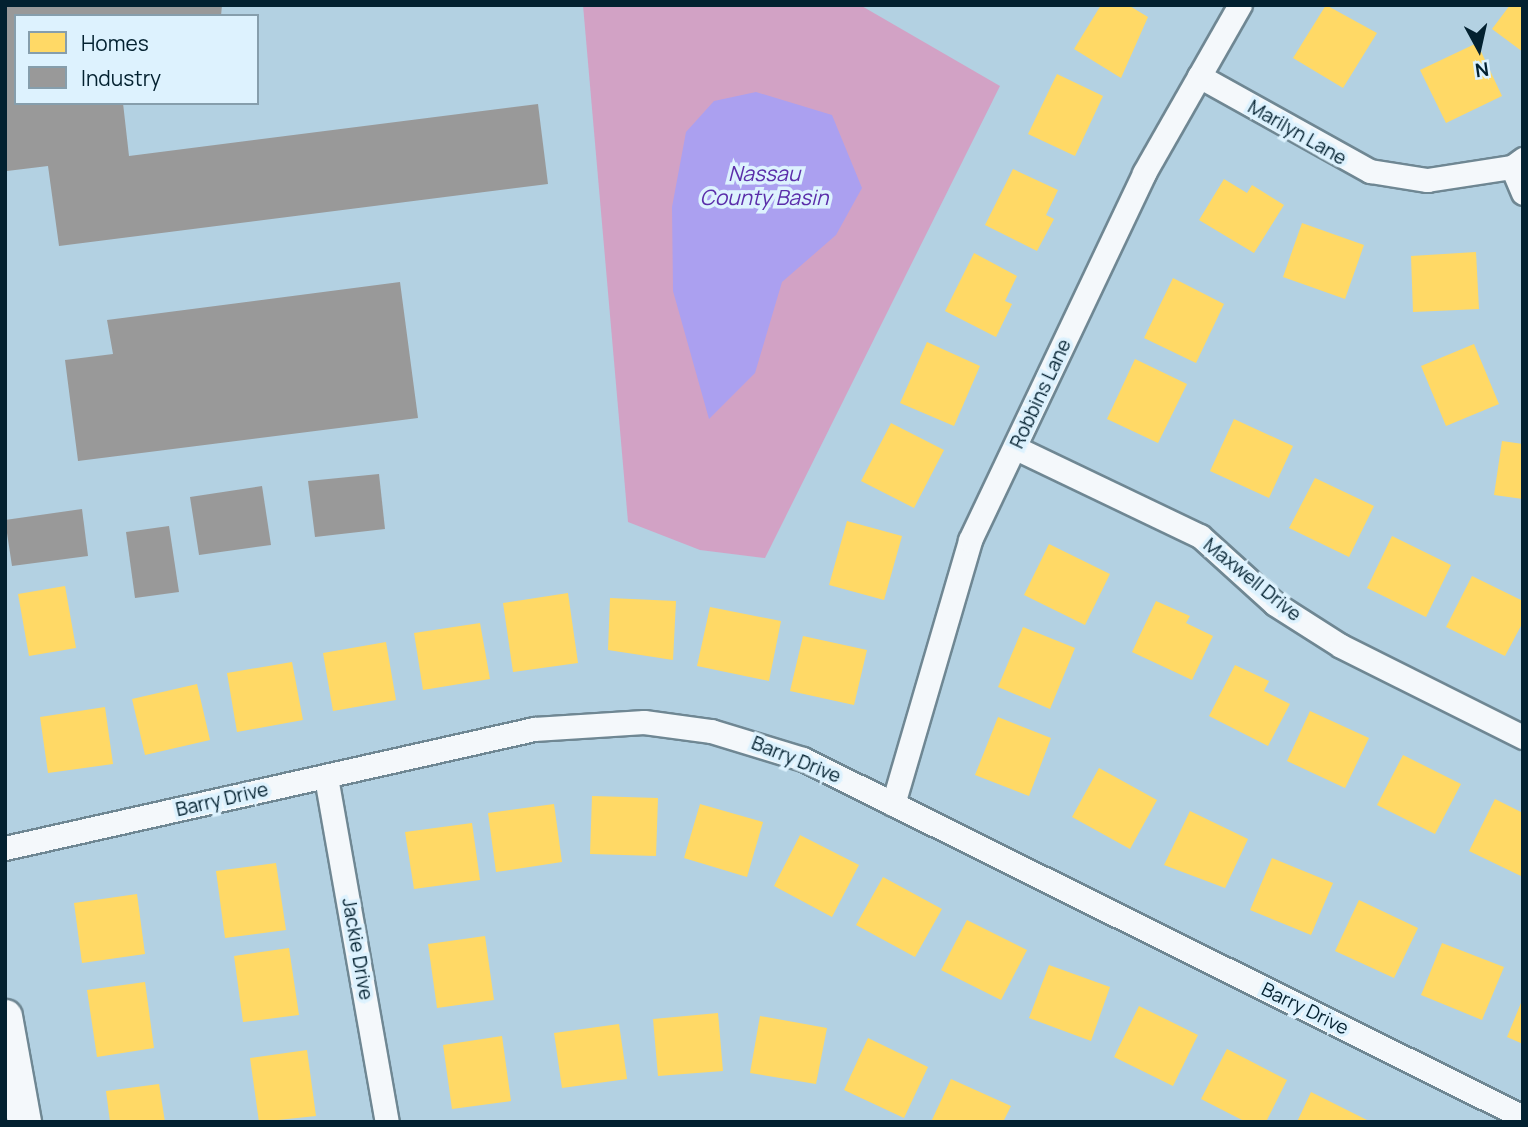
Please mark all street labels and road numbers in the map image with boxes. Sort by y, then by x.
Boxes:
street label: Marilyn Lane [1244,96,1350,170]
street label: Robbins Lane [1006,336,1076,452]
street label: Maxwell Drive [1199,534,1305,626]
street label: Barry Drive [748,732,844,788]
street label: Barry Drive [174,778,270,822]
street label: Jackie Drive [337,896,377,1002]
street label: Barry Drive [1258,978,1352,1040]

